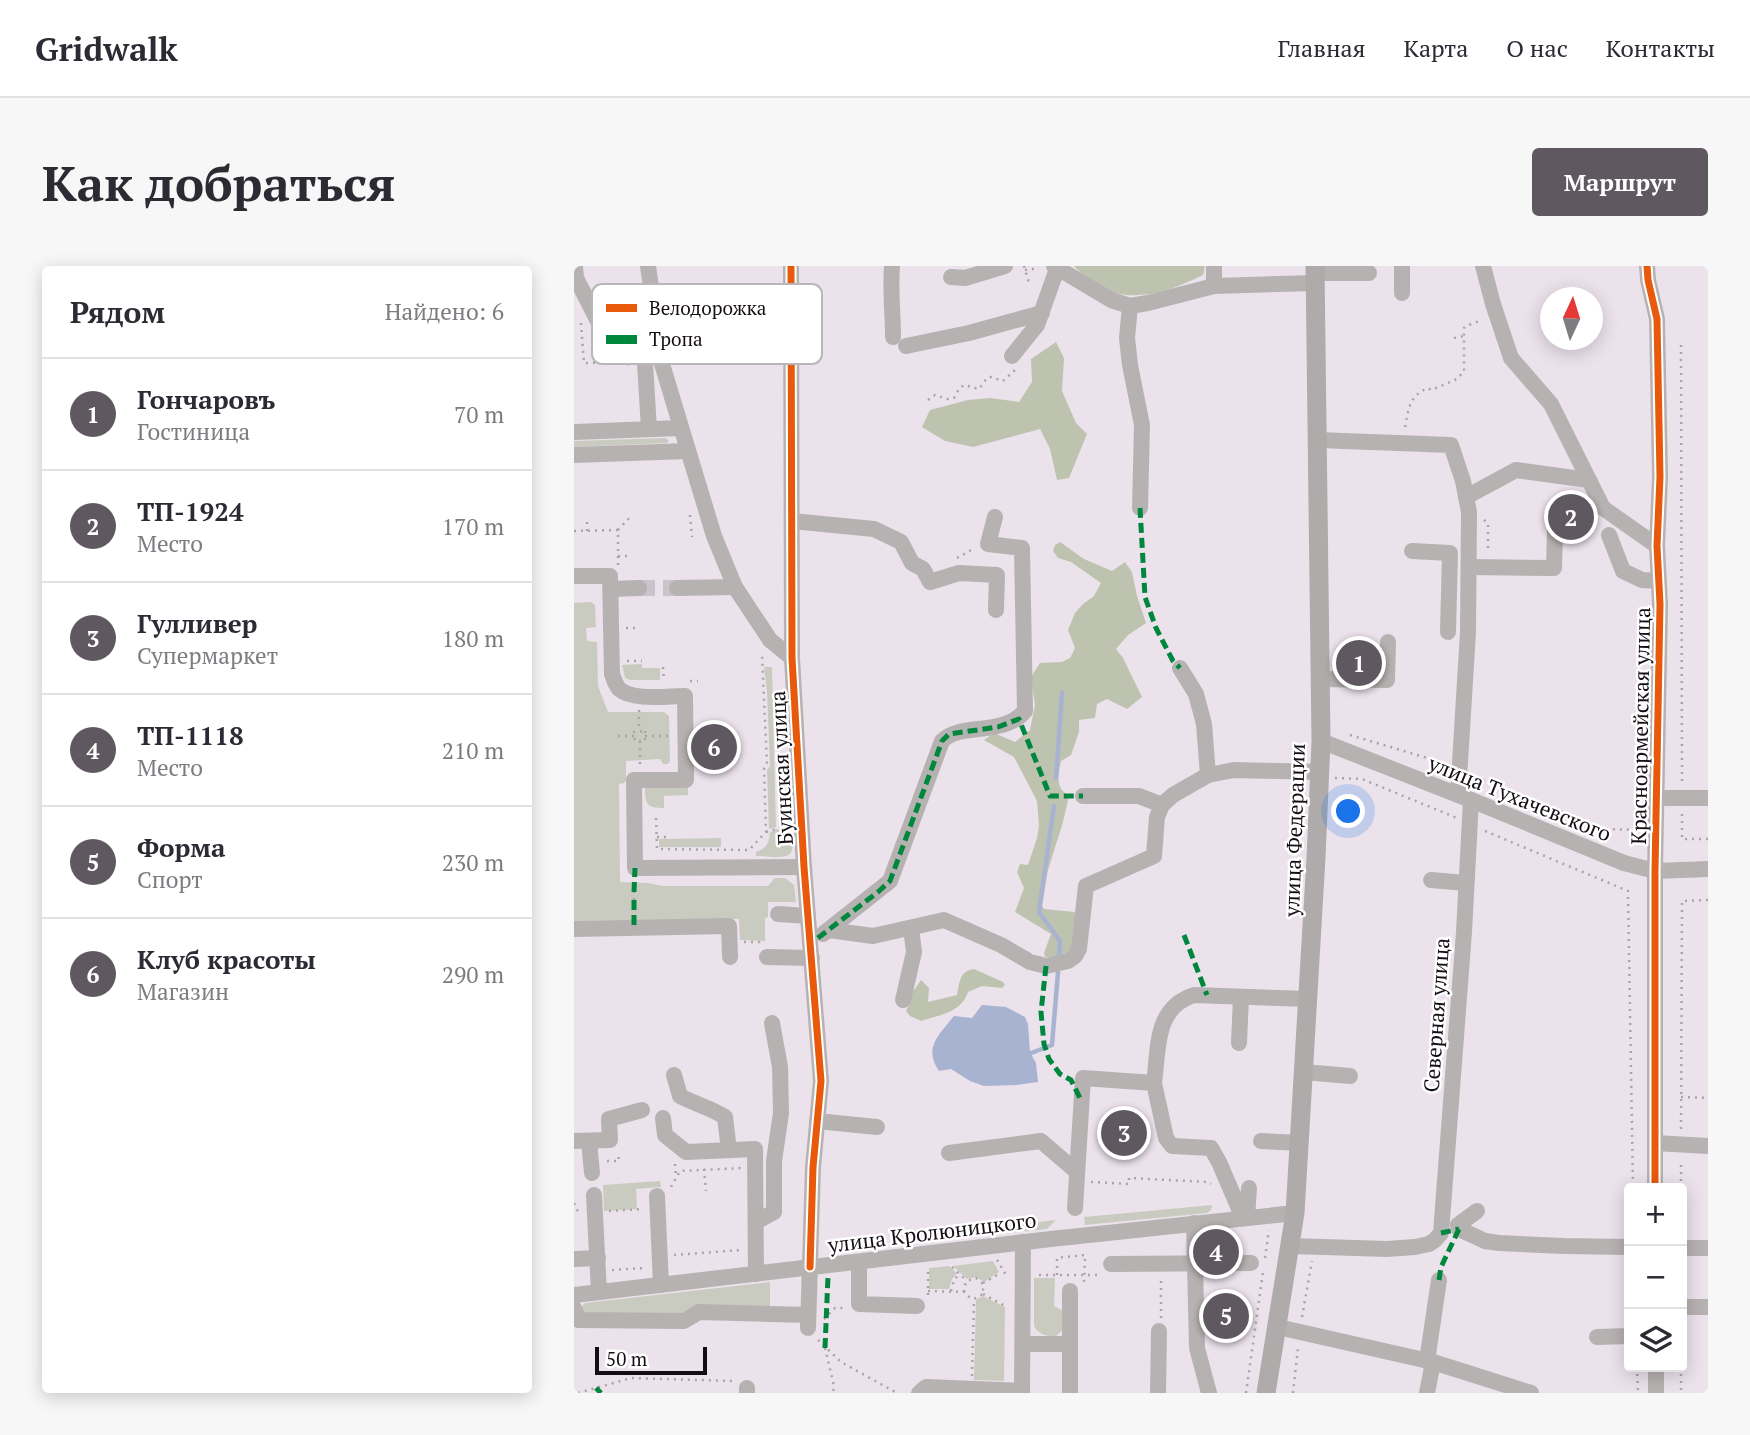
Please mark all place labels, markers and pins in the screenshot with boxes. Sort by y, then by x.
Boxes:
pin: 2 [1548,491,1594,543]
pin: 1 [1336,637,1382,689]
pin: 6 [691,721,737,773]
pin: 3 [1101,1107,1147,1159]
pin: 4 [1193,1226,1239,1278]
pin: 5 [1203,1290,1249,1342]

